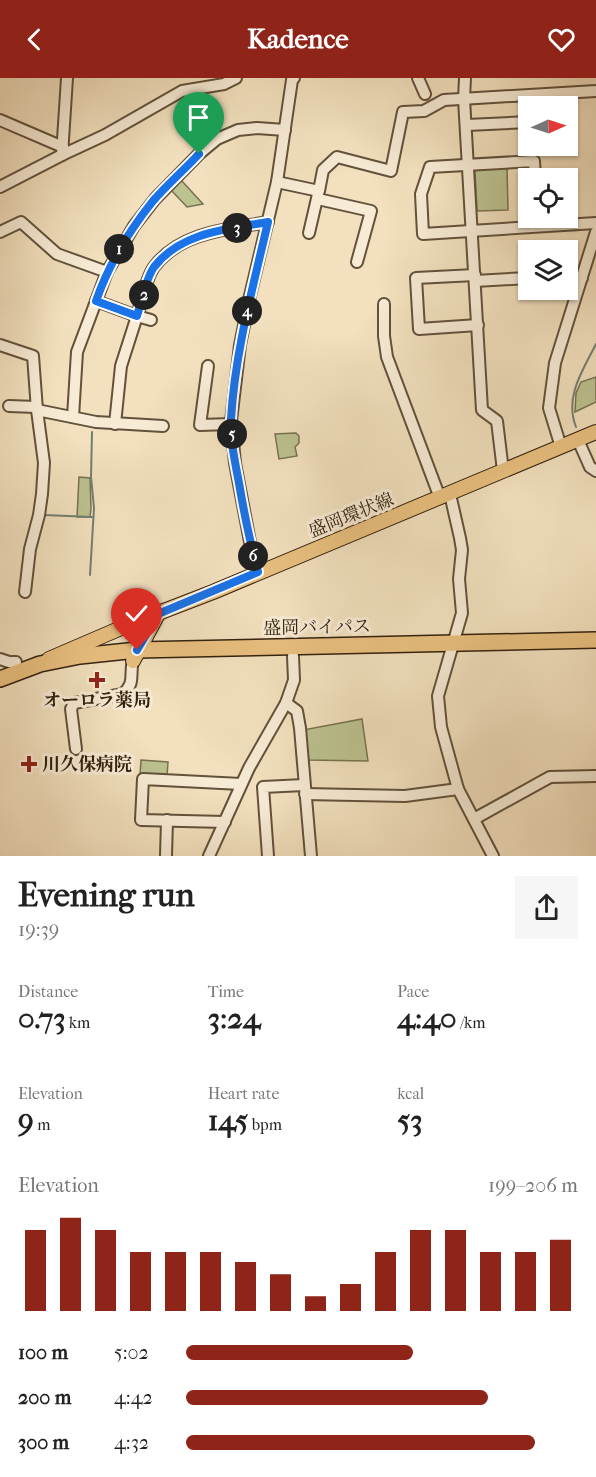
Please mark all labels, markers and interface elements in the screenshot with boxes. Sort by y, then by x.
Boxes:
icon: back [18,23,51,56]
text: Kadence [247,23,349,55]
icon: heart [545,23,578,56]
pin [173,92,224,154]
north arrow [518,96,578,156]
map controls [518,96,578,300]
icon: arrive [182,101,215,134]
button: locate [518,168,578,228]
pin: 3 [222,213,252,243]
text: 3 [234,218,240,237]
pin: 1 [104,234,134,264]
text: 1 [116,239,122,258]
button: layers [518,240,578,300]
pin: 2 [129,280,159,310]
text: 2 [140,285,148,304]
pin: 4 [232,296,262,326]
text: 4 [242,301,252,320]
pin: 5 [217,419,247,449]
text: 5 [229,424,235,443]
street label: 盛岡環状線 [306,489,397,542]
pin: 6 [238,541,268,571]
text: 6 [249,546,257,565]
pin [111,588,162,650]
icon: check [120,597,153,630]
street label: 盛岡バイパス [263,616,371,639]
marker: オーロラ薬局 [90,673,104,687]
place label: オーロラ薬局 [43,690,151,711]
place label: 川久保病院 [42,754,132,775]
marker: 川久保病院 [20,755,38,773]
text: Evening run [18,876,195,915]
button: share [515,876,578,939]
text: 19:39 [18,918,59,941]
text: Distance [18,982,78,1001]
text: Time [208,982,244,1001]
text: Pace [397,982,429,1001]
text: 0.73 [18,1001,65,1036]
text: 3:24 [208,1001,260,1036]
text: 4:40 [397,1001,457,1036]
text: km [65,1013,90,1032]
text: /km [457,1013,485,1032]
text: Elevation [18,1084,83,1103]
text: Heart rate [208,1084,279,1103]
text: kcal [397,1084,424,1103]
text: 9 [18,1103,34,1138]
text: 145 [208,1103,248,1138]
text: 53 [397,1103,423,1138]
text: m [34,1115,50,1134]
text: bpm [248,1115,282,1134]
text: Elevation [18,1174,99,1197]
text: 199–206 m [488,1174,578,1197]
text: 100 m [18,1341,68,1364]
text: 5:02 [114,1341,149,1364]
text: 200 m [18,1386,71,1409]
text: 4:42 [114,1386,153,1409]
text: 300 m [18,1431,69,1454]
text: 4:32 [114,1431,149,1454]

